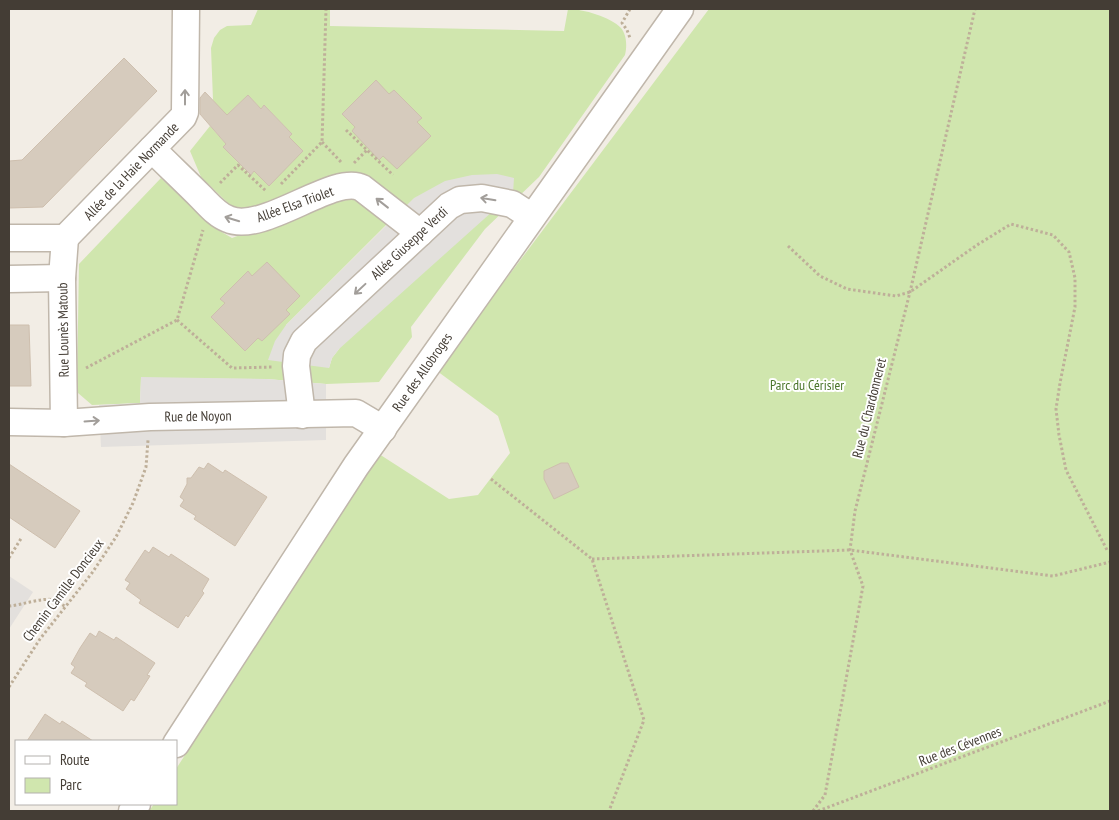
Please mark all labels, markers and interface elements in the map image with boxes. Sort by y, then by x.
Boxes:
one-way arrow [180,90,190,106]
street label: Allée de la Haie Normande [80,118,183,224]
street label: Allée Elsa Triolet [254,182,336,226]
one-way arrow [480,194,496,204]
one-way arrow [376,197,389,208]
street label: Allée Giuseppe Verdi [367,203,451,283]
one-way arrow [224,213,240,223]
street label: Rue Lounès Matoub [53,282,73,378]
one-way arrow [353,283,366,295]
street label: Rue des Allobroges [388,329,456,415]
street label: Rue du Chardonneret [848,356,890,460]
park label: Parc du Cérisier [770,376,844,394]
street label: Rue de Noyon [164,406,232,426]
one-way arrow [84,417,100,426]
street label: Chemin Camille Doncieux [18,535,108,645]
street label: Rue des Cévennes [916,722,1004,770]
legend [15,740,178,805]
text: Route [60,750,90,769]
text: Parc [60,775,82,794]

